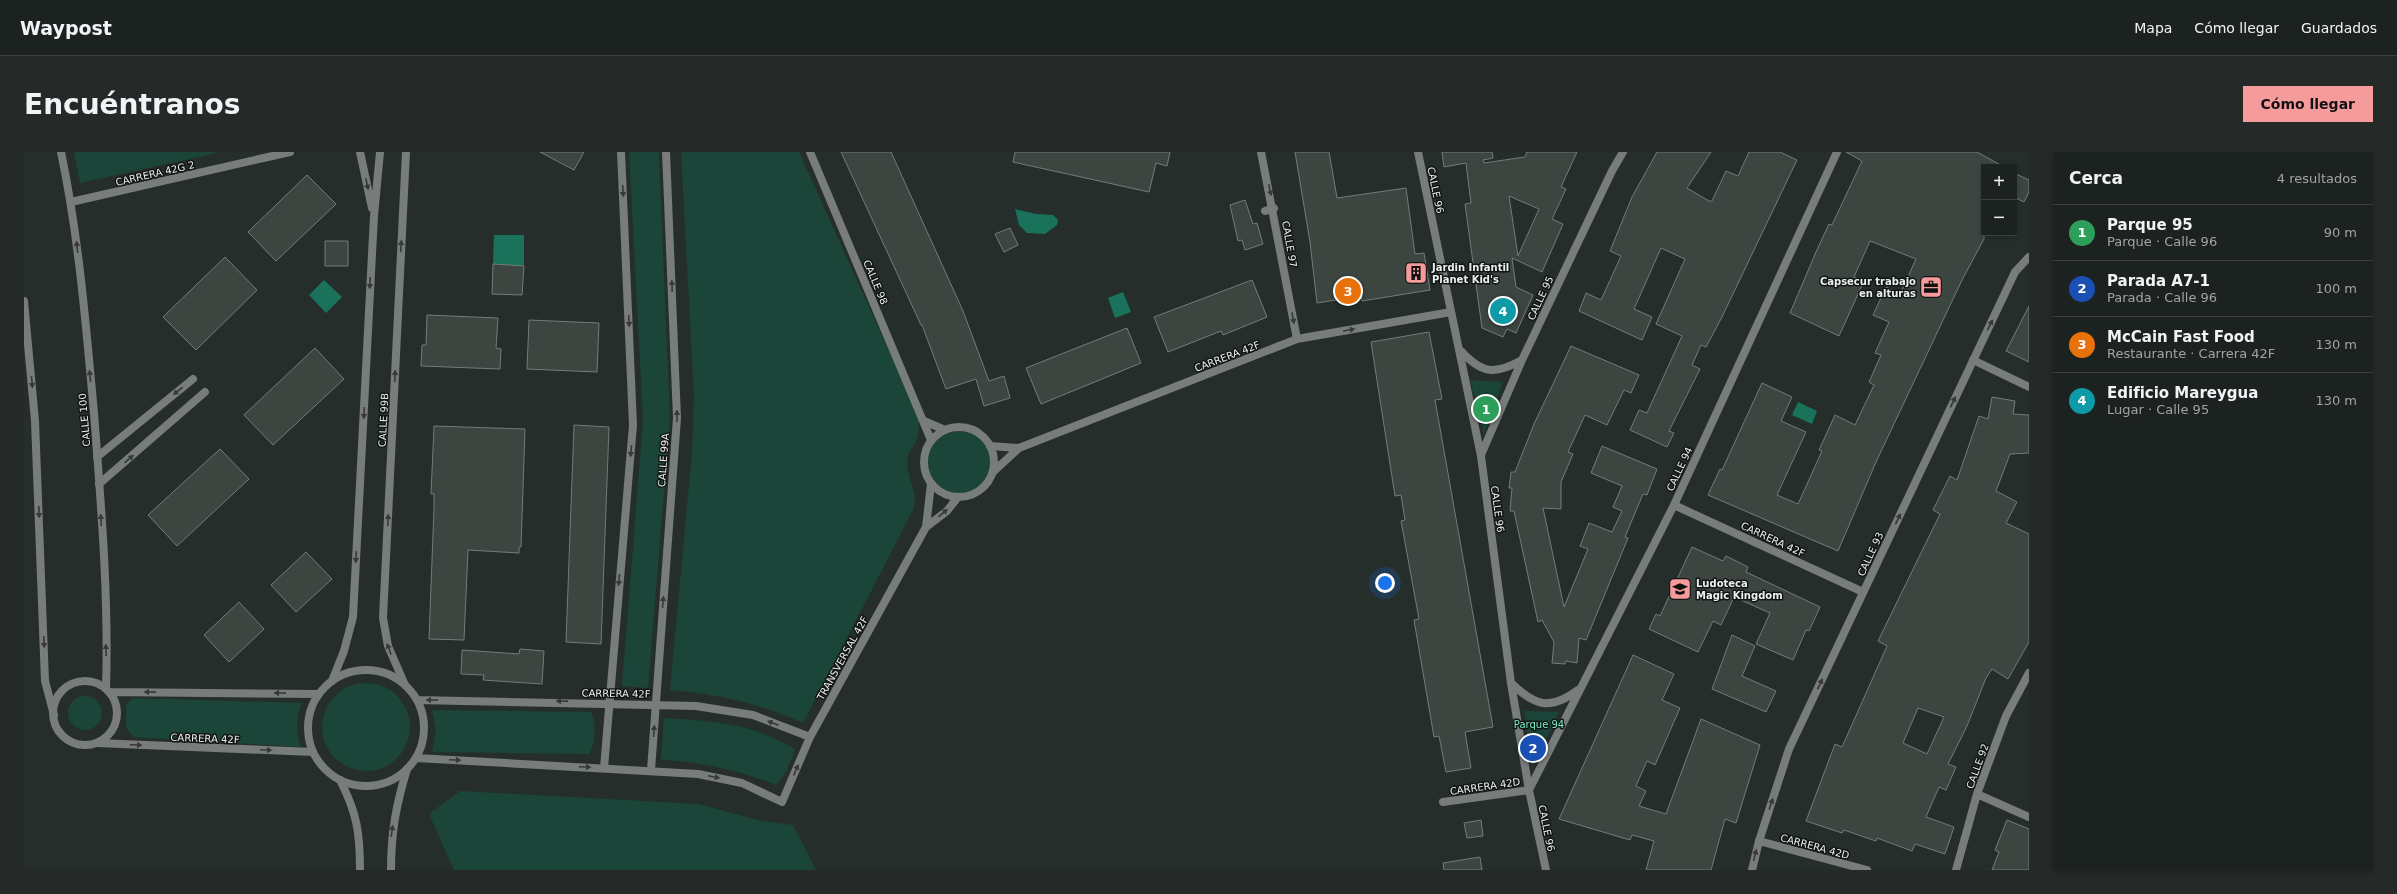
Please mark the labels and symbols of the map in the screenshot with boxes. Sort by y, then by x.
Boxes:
street label: CARRERA 42G 2 [115,159,196,188]
street label: CALLE 96 [1425,166,1446,214]
one-way arrow [365,178,371,190]
one-way arrow [1267,184,1273,196]
one-way arrow [620,185,626,198]
street label: CALLE 97 [1280,220,1299,268]
one-way arrow [397,240,404,252]
one-way arrow [74,241,80,253]
street label: CALLE 98 [861,258,890,306]
building icon: Jardin Infantil Planet Kid's [1403,260,1429,286]
place label: Jardin Infantil Planet Kid's [1431,262,1509,285]
office icon: Capsecur trabajo en alturas [1918,274,1944,300]
street label: CALLE 95 [1525,275,1555,322]
pin: 3 [1335,276,1361,306]
place label: Capsecur trabajo en alturas [1820,276,1916,299]
one-way arrow [367,277,374,289]
one-way arrow [668,280,675,292]
pin: 4 [1490,296,1516,326]
one-way arrow [1291,312,1297,324]
one-way arrow [625,315,632,327]
one-way arrow [1987,319,1993,331]
one-way arrow [1343,327,1355,333]
street label: CARRERA 42F [1193,339,1262,374]
one-way arrow [392,369,398,382]
one-way arrow [87,370,94,382]
one-way arrow [29,376,36,388]
one-way arrow [173,386,184,395]
street label: CALLE 100 [77,393,92,447]
street label: CALLE 99B [377,393,390,447]
pin: 1 [1473,394,1499,424]
one-way arrow [1950,396,1956,407]
one-way arrow [360,407,367,419]
one-way arrow [673,410,680,422]
street label: CALLE 99A [656,433,671,487]
one-way arrow [628,445,634,457]
street label: CALLE 94 [1664,446,1694,493]
one-way arrow [123,454,134,463]
street label: CALLE 96 [1489,485,1506,533]
one-way arrow [36,506,42,519]
one-way arrow [938,509,948,518]
one-way arrow [97,514,104,526]
one-way arrow [385,514,392,526]
one-way arrow [1895,514,1901,525]
street label: CARRERA 42F [1739,520,1807,559]
street label: CALLE 93 [1855,531,1885,578]
one-way arrow [353,551,359,564]
your location [1375,573,1395,593]
one-way arrow [616,574,623,586]
school or university icon: Ludoteca Magic Kingdom [1667,576,1693,602]
place label: Ludoteca Magic Kingdom [1696,578,1783,601]
one-way arrow [660,596,667,608]
street label: TRANSVERSAL 42F [814,614,870,703]
one-way arrow [40,636,47,648]
one-way arrow [386,642,392,654]
one-way arrow [103,643,109,656]
one-way arrow [1817,678,1823,690]
street label: CARRERA 42F [581,687,651,700]
one-way arrow [143,689,156,695]
one-way arrow [274,690,286,697]
one-way arrow [425,697,438,703]
one-way arrow [555,698,568,704]
park label: Parque 94 [1514,719,1564,730]
one-way arrow [768,720,779,726]
one-way arrow [650,725,657,737]
street label: CARRERA 42F [170,732,240,745]
pin: 2 [1520,733,1546,763]
one-way arrow [130,741,142,748]
street label: CALLE 92 [1964,742,1991,790]
one-way arrow [260,747,273,753]
one-way arrow [449,757,461,764]
one-way arrow [579,763,591,770]
one-way arrow [793,763,799,775]
one-way arrow [708,774,720,780]
street label: CARRERA 42D [1449,776,1521,797]
one-way arrow [1768,798,1774,810]
street label: CALLE 96 [1536,804,1557,852]
one-way arrow [389,825,395,837]
street label: CARRERA 42D [1779,832,1851,861]
one-way arrow [1753,849,1759,862]

